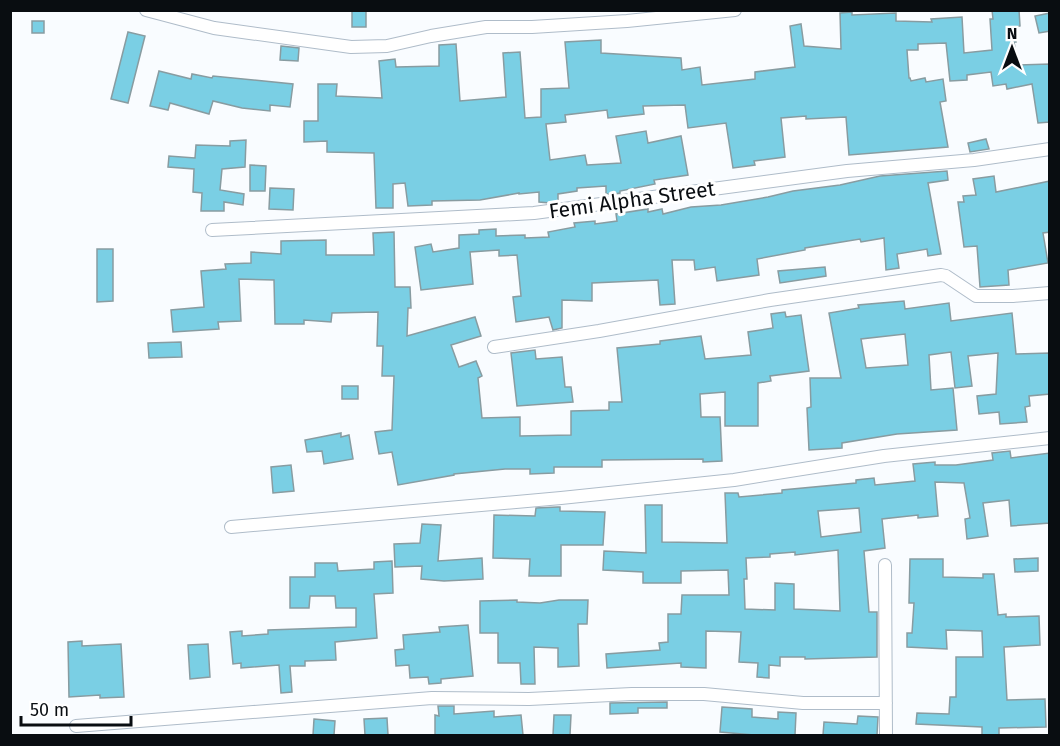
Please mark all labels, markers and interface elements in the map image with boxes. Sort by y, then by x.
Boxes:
north arrow [982,18,1042,78]
text: N [1007,24,1017,43]
street label: Femi Alpha Street [547,175,717,225]
scale bar [21,689,130,727]
text: 50 m [30,699,69,721]

